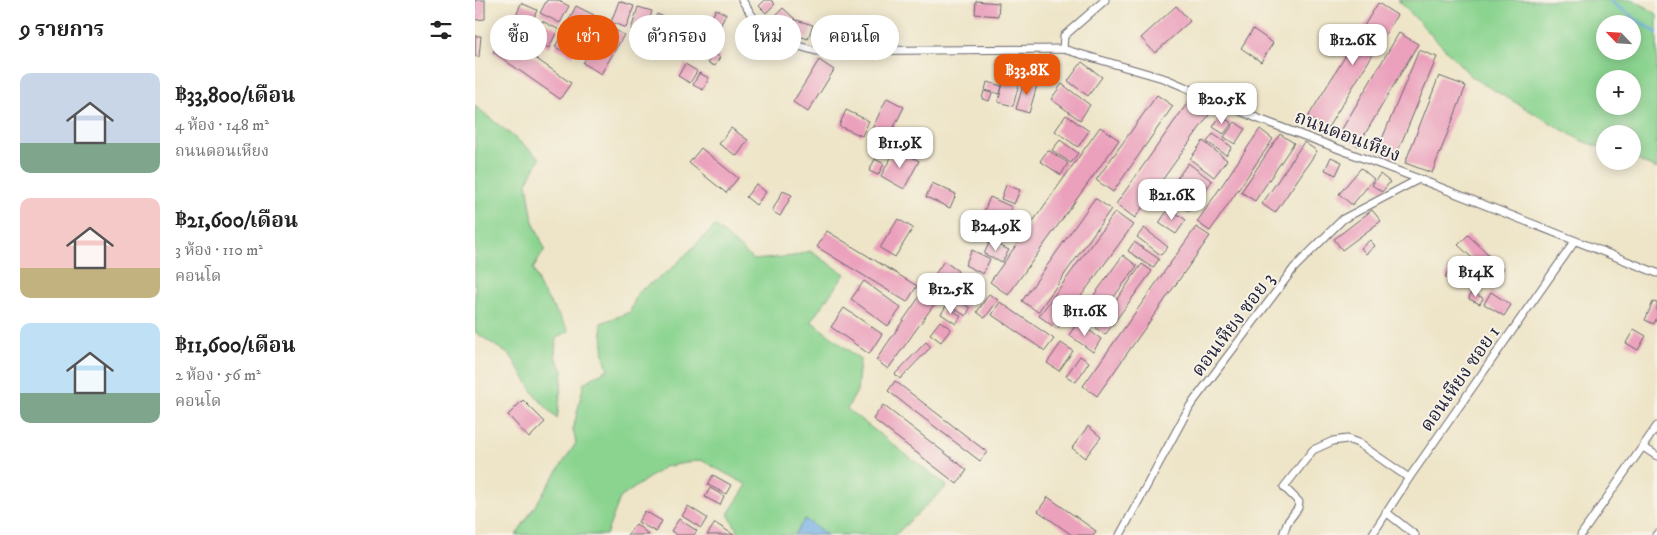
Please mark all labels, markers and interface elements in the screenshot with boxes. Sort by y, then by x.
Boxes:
chip: ซื้อ [490,15,547,60]
chip: เช่า [557,15,619,60]
chip: ตัวกรอง [629,15,725,60]
chip: ใหม่ [735,15,801,60]
chip: คอนโด [811,15,899,60]
north arrow [1596,15,1641,60]
map controls [1596,15,1641,170]
icon: filters [427,16,455,44]
text: 9 รายการ [20,17,104,43]
pin: ฿12.6K [1312,23,1394,66]
text: ฿12.6K [1330,30,1376,50]
pin: ฿33.8K [986,54,1068,96]
text: ฿33.8K [1005,60,1049,80]
button: + [1596,70,1641,115]
pin: ฿20.5K [1181,82,1263,125]
text: ฿33,800/เดือน [175,83,295,109]
text: ฿20.5K [1198,89,1246,109]
icon: home [60,93,120,153]
street label: ถนนดอนเหียง [1291,106,1404,167]
text: 4 ห้อง · 148 m² [175,115,269,135]
button: − [1596,125,1641,170]
pin: ฿11.9K [859,126,941,169]
text: ฿11.9K [878,133,922,153]
text: ถนนดอนเหียง [175,141,269,161]
pin: ฿21.6K [1131,178,1213,221]
text: ฿21.6K [1149,185,1195,205]
text: ฿21,600/เดือน [175,208,298,234]
pin: ฿24.9K [955,210,1037,252]
text: ฿24.9K [971,216,1021,236]
icon: home [60,218,120,278]
text: 3 ห้อง · 110 m² [175,240,263,260]
pin: ฿14K [1446,256,1506,298]
text: ฿14K [1458,262,1494,282]
text: คอนโด [175,266,221,286]
street label: ดอนเหียง ซอย 3 [1187,268,1280,381]
pin: ฿12.5K [910,272,992,315]
text: ฿12.5K [928,279,974,299]
pin: ฿11.6K [1044,294,1126,337]
text: ฿11.6K [1063,301,1107,321]
street label: ดอนเหียง ซอย 1 [1415,321,1505,436]
text: ฿11,600/เดือน [175,333,296,359]
icon: home [60,343,120,403]
text: 2 ห้อง · 56 m² [175,365,261,385]
text: คอนโด [175,391,221,411]

